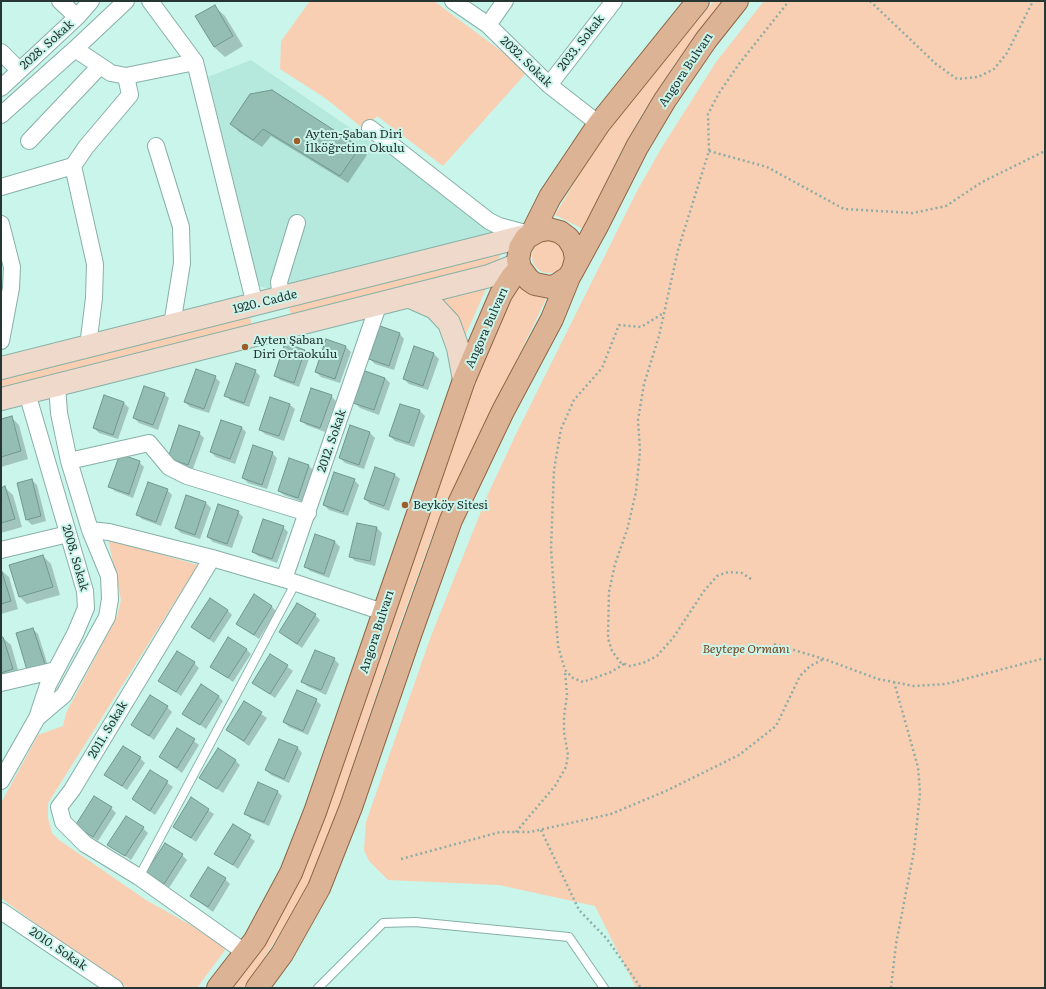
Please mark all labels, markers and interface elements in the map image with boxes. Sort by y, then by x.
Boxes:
street label: 2033. Sokak [555,12,607,74]
street label: 2028. Sokak [17,17,77,73]
street label: Angora Bulvarı [656,30,716,110]
street label: 2032. Sokak [497,34,555,90]
place label: Ayten-Şaban Diri İlköğretim Okulu [305,127,405,155]
marker: Ayten-Şaban Diri İlköğretim Okulu [292,136,302,146]
street label: Angora Bulvarı [463,286,511,370]
street label: 1920. Cadde [231,287,299,317]
place label: Ayten Şaban Diri Ortaokulu [253,333,337,361]
marker: Ayten Şaban Diri Ortaokulu [240,342,250,352]
street label: 2012. Sokak [315,408,349,474]
place label: Beyköy Sitesi [413,498,488,512]
marker: Beyköy Sitesi [400,500,410,510]
street label: 2008. Sokak [59,523,91,593]
street label: Angora Bulvarı [357,589,397,675]
park label: Beytepe Ormanı [702,642,790,656]
street label: 2011. Sokak [85,699,131,761]
street label: 2010. Sokak [26,924,90,974]

